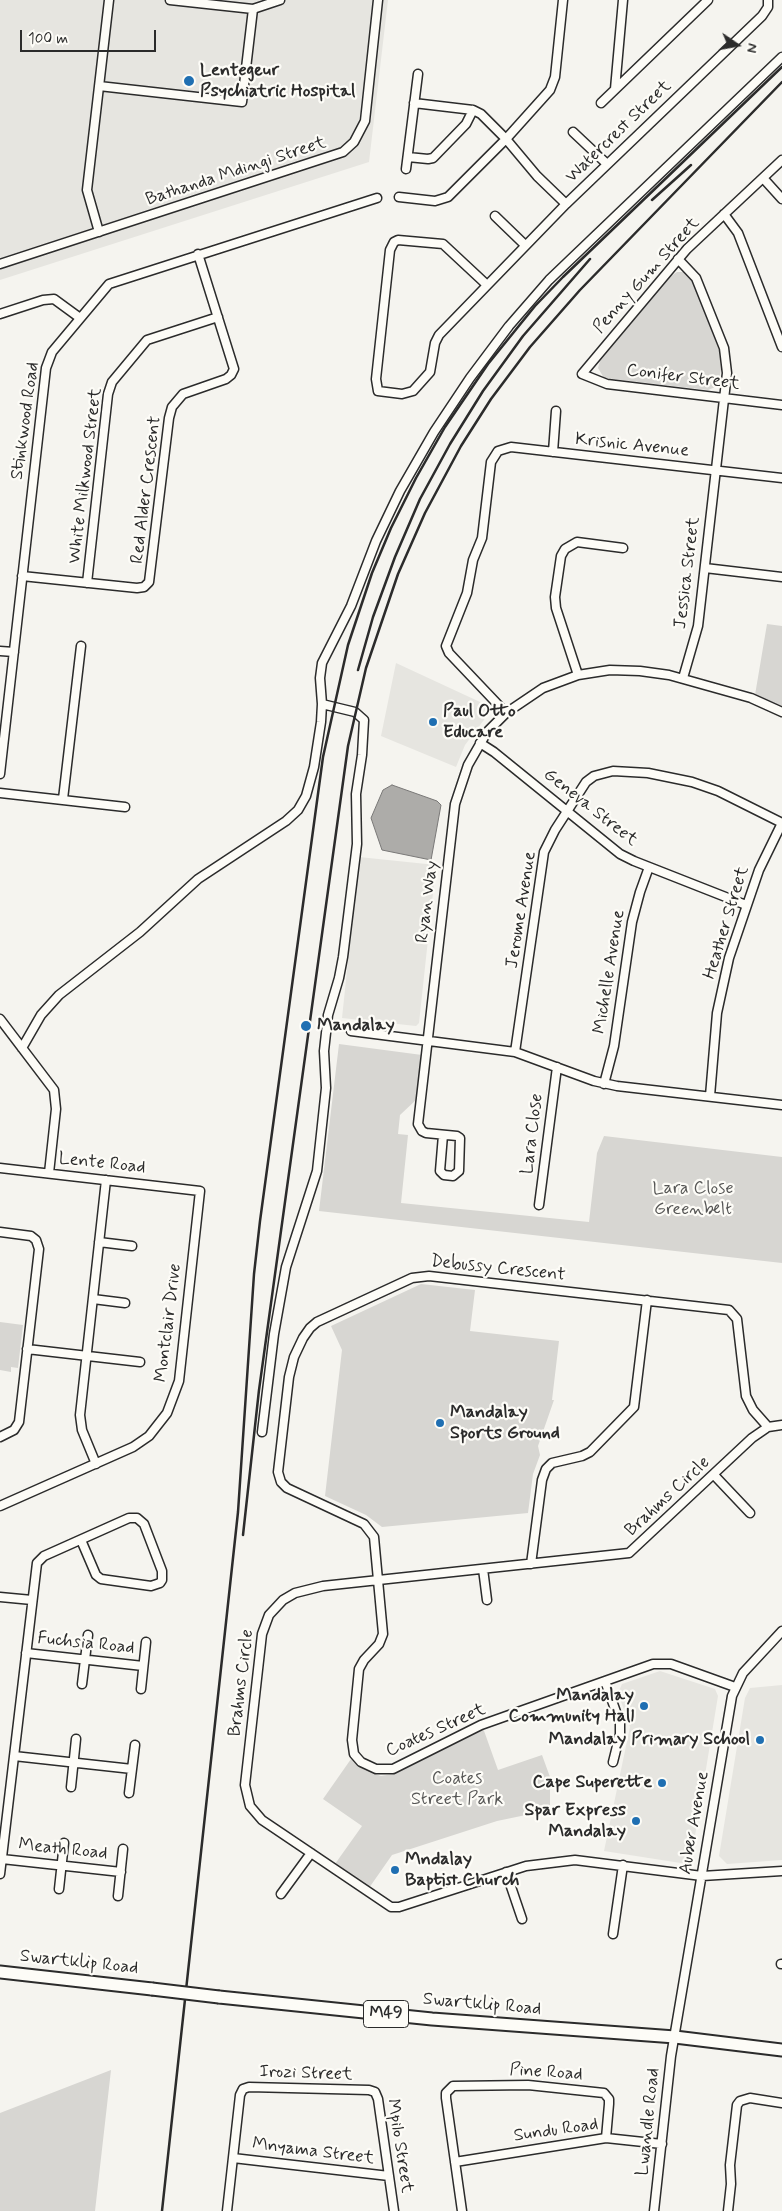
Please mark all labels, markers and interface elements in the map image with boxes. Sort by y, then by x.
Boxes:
scale bar [22,20,159,52]
north arrow [712,20,762,70]
text: 100 m [28,29,68,49]
text: N [742,42,761,55]
place label: Lentegeur Psychiatric Hospital [200,60,355,102]
marker: Lentegeur Psychiatric Hospital [182,74,196,88]
street label: Watercrest Street [562,76,676,188]
street label: Bathanda Mdingi Street [143,133,329,211]
street label: Penny Gum Street [589,213,705,339]
street label: Conifer Street [625,360,741,396]
street label: Stinkwood Road [7,361,45,481]
street label: White Milkwood Street [65,387,107,565]
street label: Red Alder Crescent [127,415,167,565]
street label: Krisnic Avenue [574,429,690,463]
street label: Jessica Street [670,516,706,630]
place label: Paul Otto Educare [443,701,516,744]
marker: Paul Otto Educare [427,716,439,728]
street label: Geneva Street [539,764,641,852]
street label: Jerome Avenue [502,850,542,970]
street label: Ryan Way [412,860,444,944]
street label: Heather Street [700,864,754,982]
street label: Michelle Avenue [590,909,630,1035]
place label: Mandalay [317,1015,395,1037]
marker: Mandalay [299,1019,313,1033]
street label: Lara Close [517,1092,549,1176]
street label: Lente Road [57,1149,147,1179]
park label: Lara Close Greenbelt [653,1178,733,1220]
street label: Debussy Crescent [429,1251,567,1287]
street label: Montclair Drive [151,1262,187,1384]
place label: Mandalay Sports Ground [450,1402,560,1445]
marker: Mandalay Sports Ground [434,1417,446,1429]
street label: Brahms Circle [621,1452,715,1542]
street label: Fuchsia Road [36,1628,136,1660]
street label: Brahms Circle [225,1628,259,1738]
place label: Mandalay Community Hall [508,1685,634,1728]
street label: Coates Street [383,1699,489,1763]
marker: Mandalay Community Hall [638,1700,650,1712]
place label: Mandalay Primary School [548,1729,750,1751]
marker: Mandalay Primary School [754,1734,766,1746]
park label: Coates Street Park [411,1768,503,1810]
street label: Auber Avenue [675,1770,715,1876]
place label: Cape Superette [533,1772,652,1794]
marker: Cape Superette [656,1777,668,1789]
place label: Spar Express Mandalay [524,1800,626,1842]
marker: Spar Express Mandalay [630,1815,642,1827]
street label: Meath Road [17,1835,109,1865]
place label: Mndalay Baptist Church [405,1849,519,1892]
marker: Mndalay Baptist Church [389,1864,401,1876]
street label: Swartklip Road [19,1946,139,1980]
street label: Swartklip Road [422,1989,542,2021]
road number: M49 [364,2000,408,2028]
street label: Pine Road [509,2060,583,2086]
street label: Irozi Street [259,2062,353,2086]
street label: Lwandle Road [633,2067,665,2177]
street label: Mpilo Street [381,2097,417,2195]
street label: Sundu Road [512,2114,600,2148]
street label: Mnyama Street [251,2134,375,2170]

